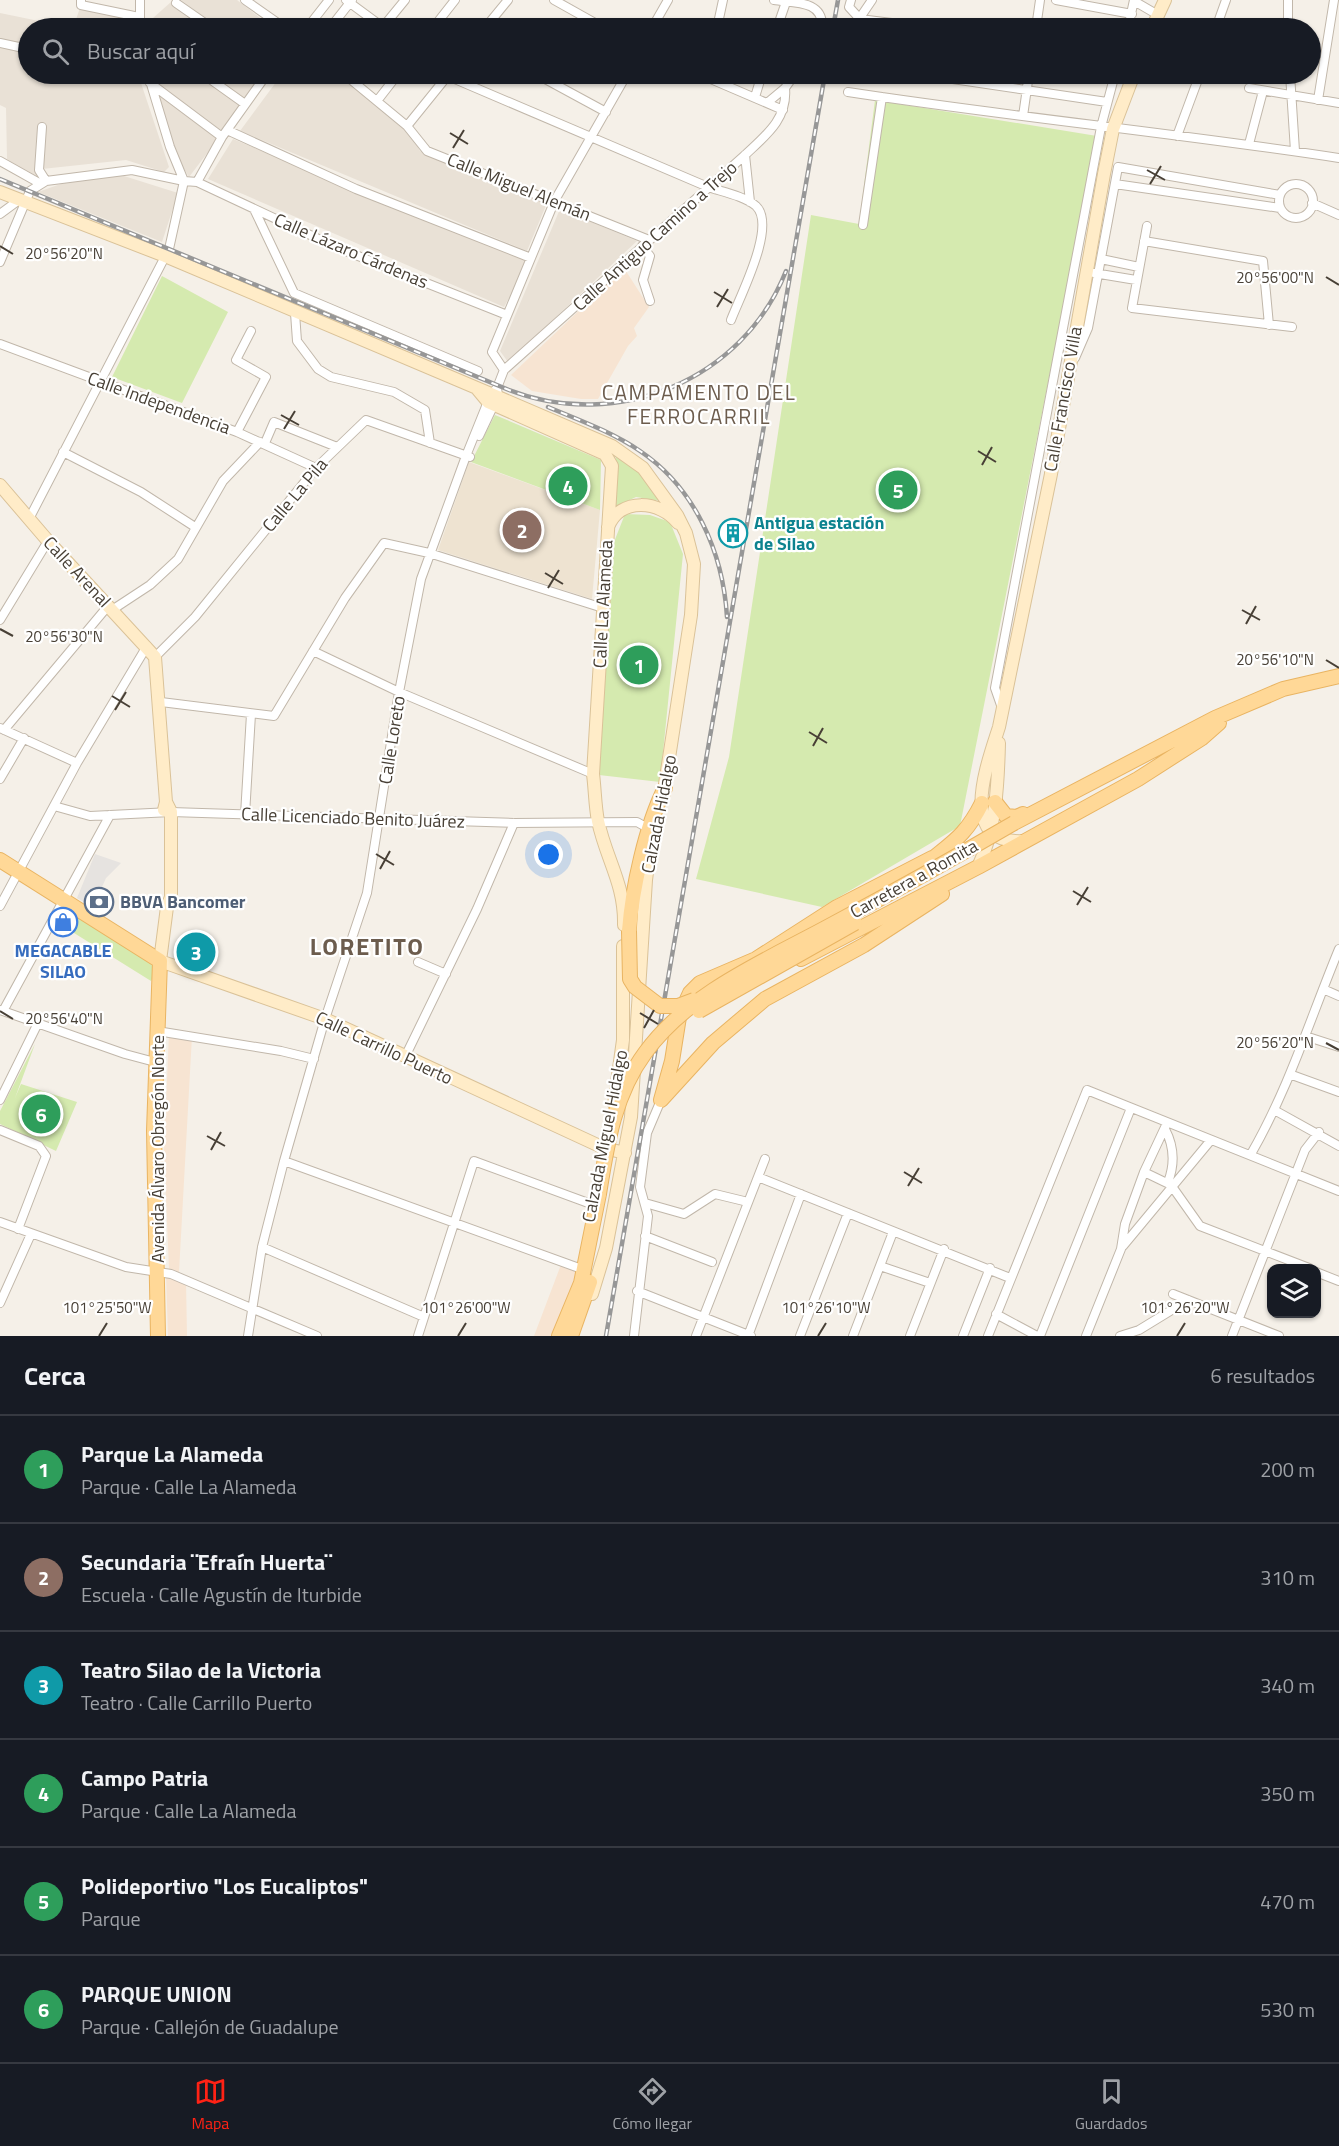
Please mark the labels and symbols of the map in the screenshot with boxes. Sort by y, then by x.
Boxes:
street label: Calle Miguel Alemán [443,145,595,228]
street label: Calle Antiguo Camino a Trejo [566,154,743,317]
street label: Calle Lázaro Cárdenas [270,206,432,295]
text: 20°56'20"N [25,242,103,265]
text: 20°56'00"N [1236,266,1314,289]
street label: Calle Francisco Villa [1036,324,1089,474]
street label: Calle Independencia [84,364,234,441]
district label: CAMPAMENTO DEL FERROCARRIL [602,376,796,432]
street label: Calle La Pila [255,452,334,538]
pin: 4 [548,464,588,508]
pin: 5 [878,468,918,512]
pin: 2 [502,508,542,552]
place label: Antigua estación de Silao [754,509,884,557]
building icon: Antigua estación de Silao [717,517,749,549]
street label: Calle Arenal [37,530,118,613]
street label: Calle La Alameda [586,539,619,669]
text: 20°56'30"N [25,625,103,648]
pin: 1 [620,642,658,688]
text: 20°56'10"N [1236,648,1314,671]
street label: Calle Loreto [371,694,412,786]
street label: Calzada Hidalgo [634,752,683,875]
street label: Calle Licenciado Benito Juárez [241,800,465,835]
street label: Carretera a Romita [845,832,983,925]
your location [534,840,563,869]
bank icon: BBVA Bancomer [83,886,115,918]
place label: BBVA Bancomer [120,888,246,915]
shop icon: MEGACABLE SILAO [47,906,79,938]
district label: LORETITO [310,928,424,964]
pin: 3 [176,930,216,974]
place label: MEGACABLE SILAO [14,937,112,985]
street label: Calle Carrillo Puerto [311,1004,457,1091]
text: 20°56'40"N [25,1007,103,1030]
text: 20°56'20"N [1236,1031,1314,1054]
street label: Avenida Álvaro Obregón Norte [144,1035,171,1263]
street label: Calzada Miguel Hidalgo [575,1047,634,1225]
pin: 6 [22,1092,60,1136]
text: 101°25'50"W [62,1296,152,1319]
text: 101°26'00"W [421,1296,511,1319]
text: 101°26'10"W [781,1296,871,1319]
text: 101°26'20"W [1140,1296,1230,1319]

